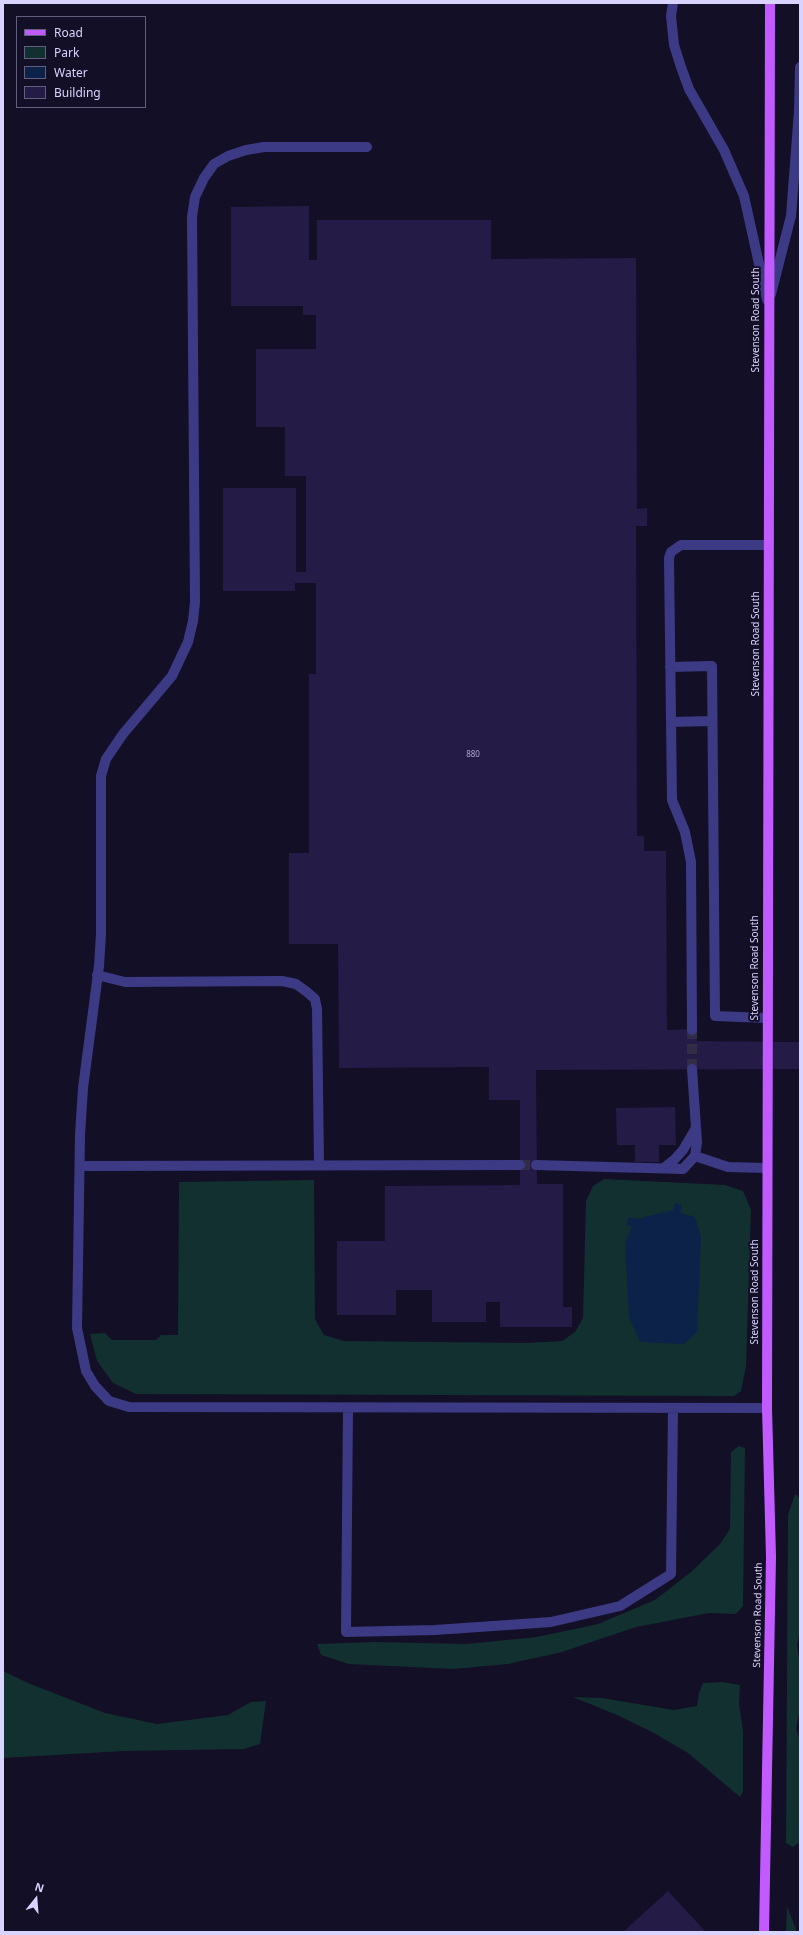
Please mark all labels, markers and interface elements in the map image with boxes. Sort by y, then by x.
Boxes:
legend [16,16,146,108]
text: Road [54,24,83,41]
text: Park [54,44,79,61]
text: Water [54,64,88,81]
text: Building [54,84,101,101]
street label: Stevenson Road South [750,267,762,373]
street label: Stevenson Road South [750,591,762,697]
house number: 880 [466,750,480,760]
street label: Stevenson Road South [749,915,761,1021]
street label: Stevenson Road South [749,1239,761,1345]
street label: Stevenson Road South [751,1562,765,1668]
north arrow [16,1879,56,1919]
text: N [33,1879,46,1896]

